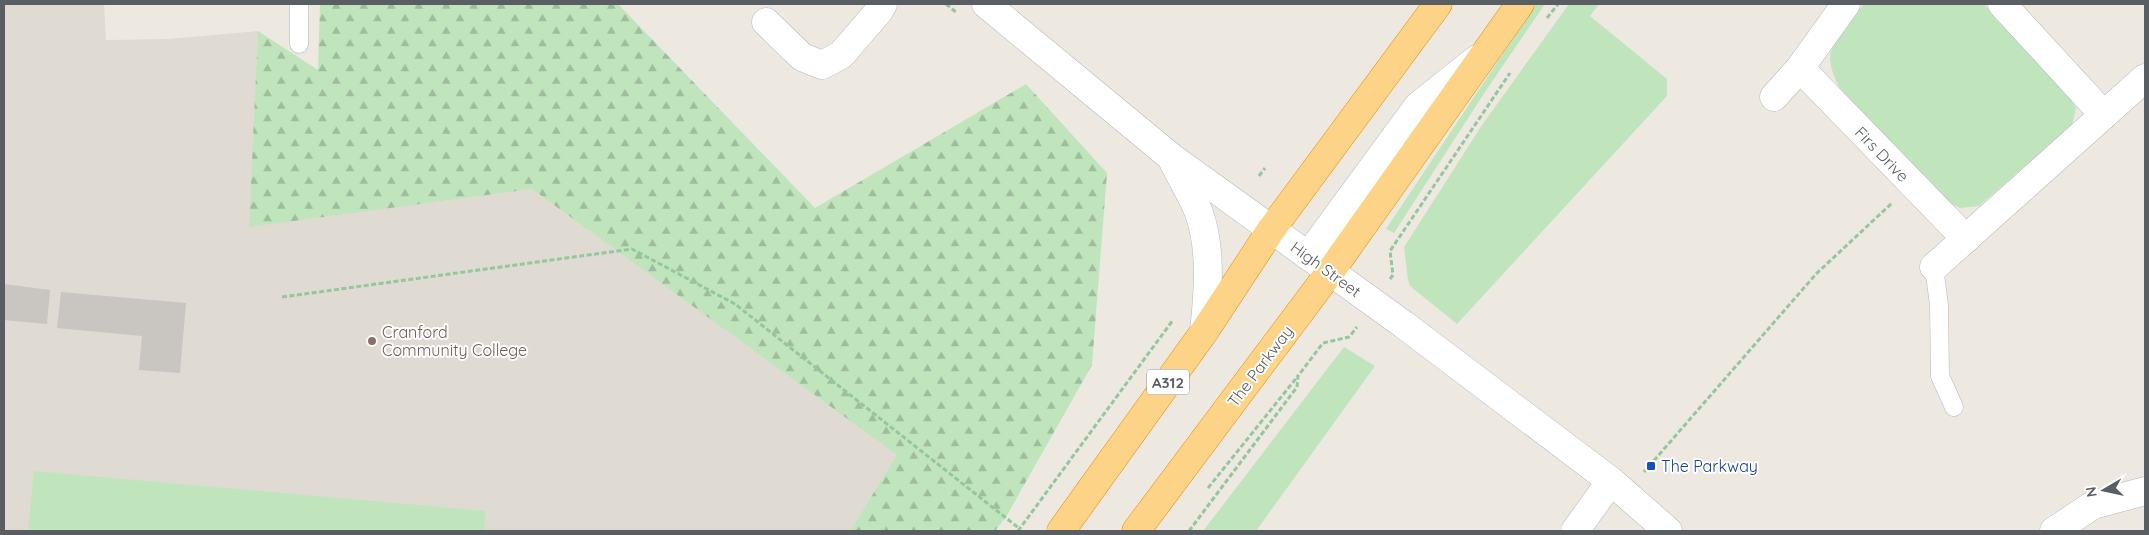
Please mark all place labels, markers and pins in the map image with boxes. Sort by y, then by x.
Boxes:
place label: Cranford Community College [382,322,527,360]
marker: Cranford Community College [366,335,378,347]
place label: The Parkway [1661,456,1758,476]
marker: The Parkway [1645,460,1657,472]

